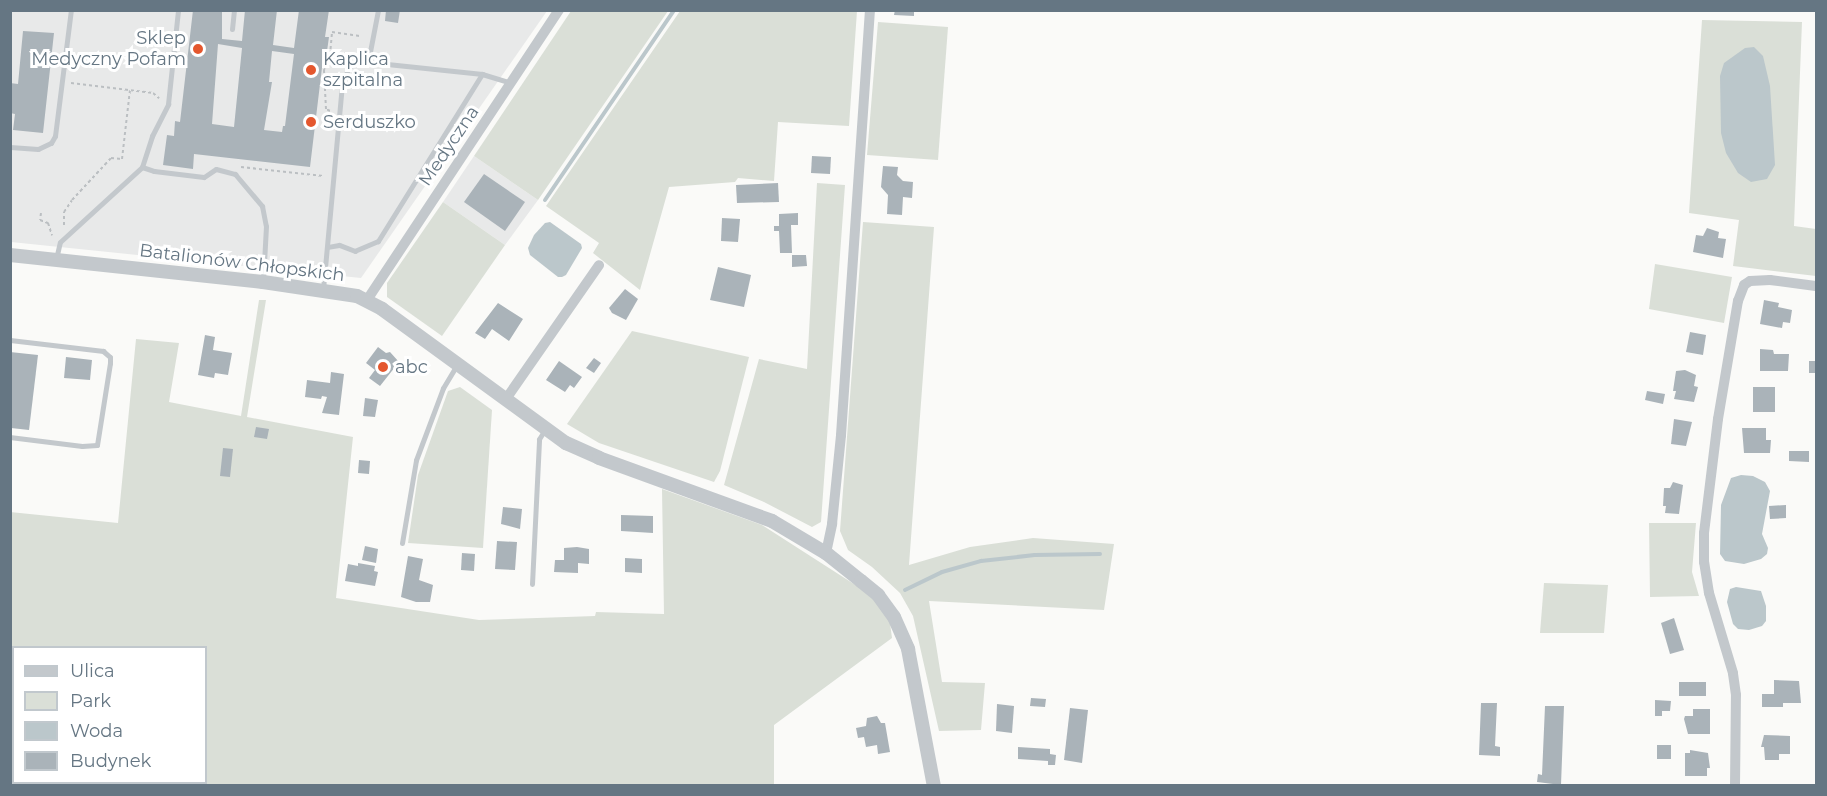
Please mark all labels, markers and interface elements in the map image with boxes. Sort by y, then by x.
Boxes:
place label: Sklep Medyczny Pofam [31,28,186,70]
marker: Sklep Medyczny Pofam [191,42,205,56]
place label: Kaplica szpitalna [323,49,403,92]
marker: Kaplica szpitalna [304,63,318,77]
street label: Medyczna [414,102,484,190]
place label: Serduszko [323,111,416,133]
marker: Serduszko [304,115,318,129]
street label: Batalionów Chłopskich [138,240,346,286]
place label: abc [395,356,428,378]
marker: abc [376,360,390,374]
legend [12,646,207,784]
text: Ulica [70,660,115,682]
text: Park [70,690,111,712]
text: Woda [70,720,123,742]
text: Budynek [70,750,151,772]

